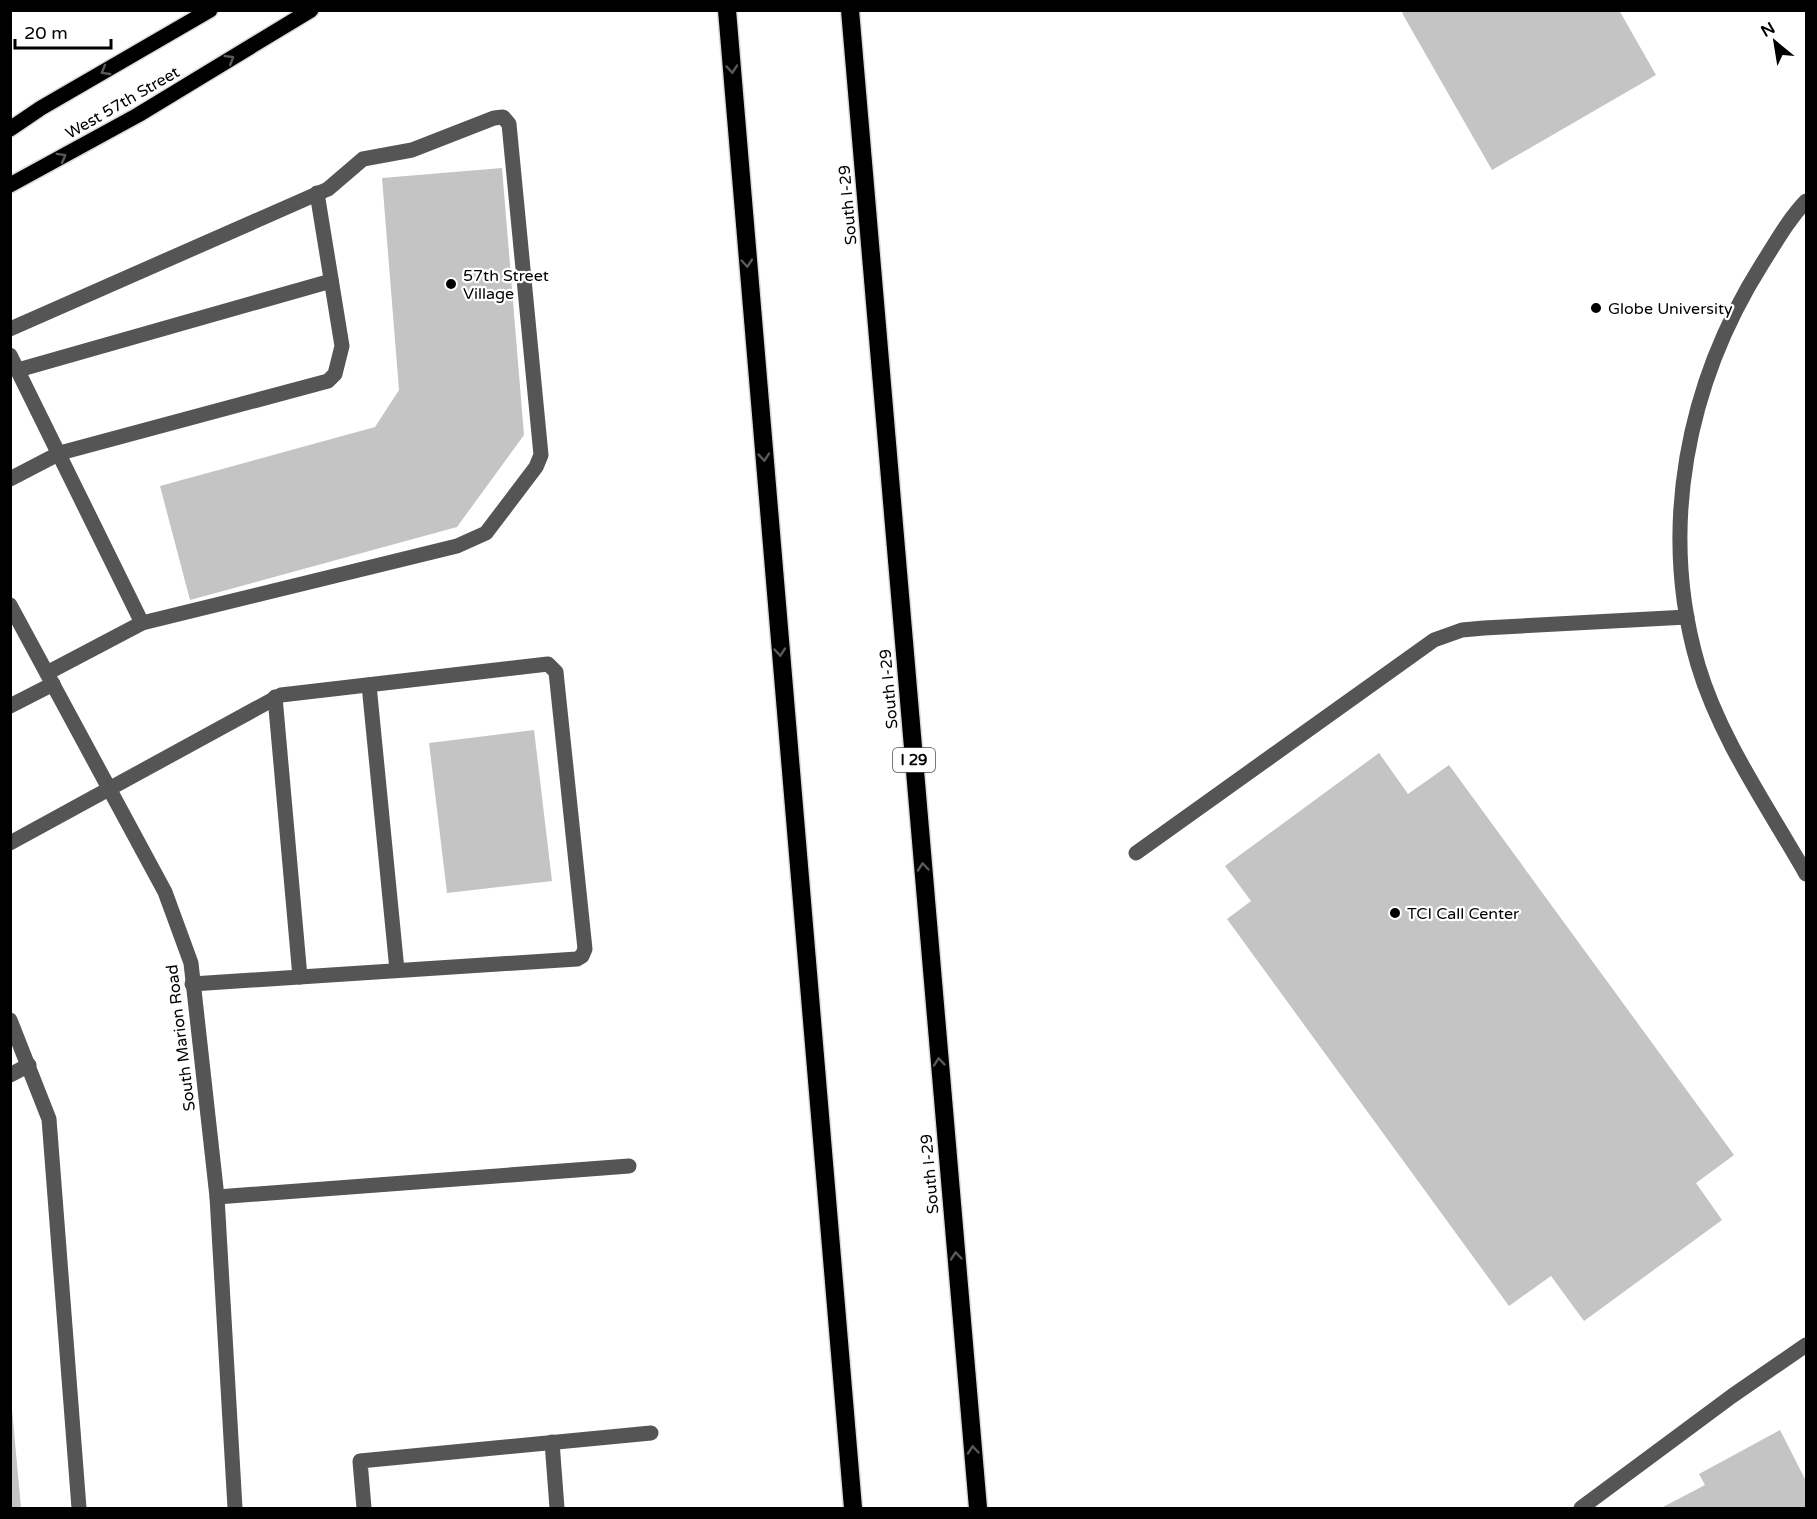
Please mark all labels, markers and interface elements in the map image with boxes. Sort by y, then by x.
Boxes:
scale bar [15,12,111,50]
north arrow [1745,12,1805,72]
text: N [1757,18,1779,42]
text: 20 m [24,22,68,44]
one-way arrow [224,55,234,67]
street label: West 57th Street [62,62,183,144]
one-way arrow [101,64,111,76]
one-way arrow [725,64,738,73]
one-way arrow [56,153,66,164]
street label: South I-29 [835,164,861,246]
one-way arrow [741,259,754,268]
place label: 57th Street Village [463,266,549,304]
marker: 57th Street Village [444,277,458,291]
place label: Globe University [1608,299,1733,319]
marker: Globe University [1589,301,1603,315]
one-way arrow [757,453,770,462]
one-way arrow [773,647,786,656]
street label: South I-29 [876,648,902,730]
road number: I 29 [893,748,935,772]
one-way arrow [917,863,930,872]
place label: TCI Call Center [1407,904,1520,924]
marker: TCI Call Center [1388,906,1402,920]
street label: South Marion Road [162,963,200,1112]
one-way arrow [933,1057,946,1066]
street label: South I-29 [917,1133,943,1215]
one-way arrow [950,1251,963,1260]
one-way arrow [966,1446,979,1455]

